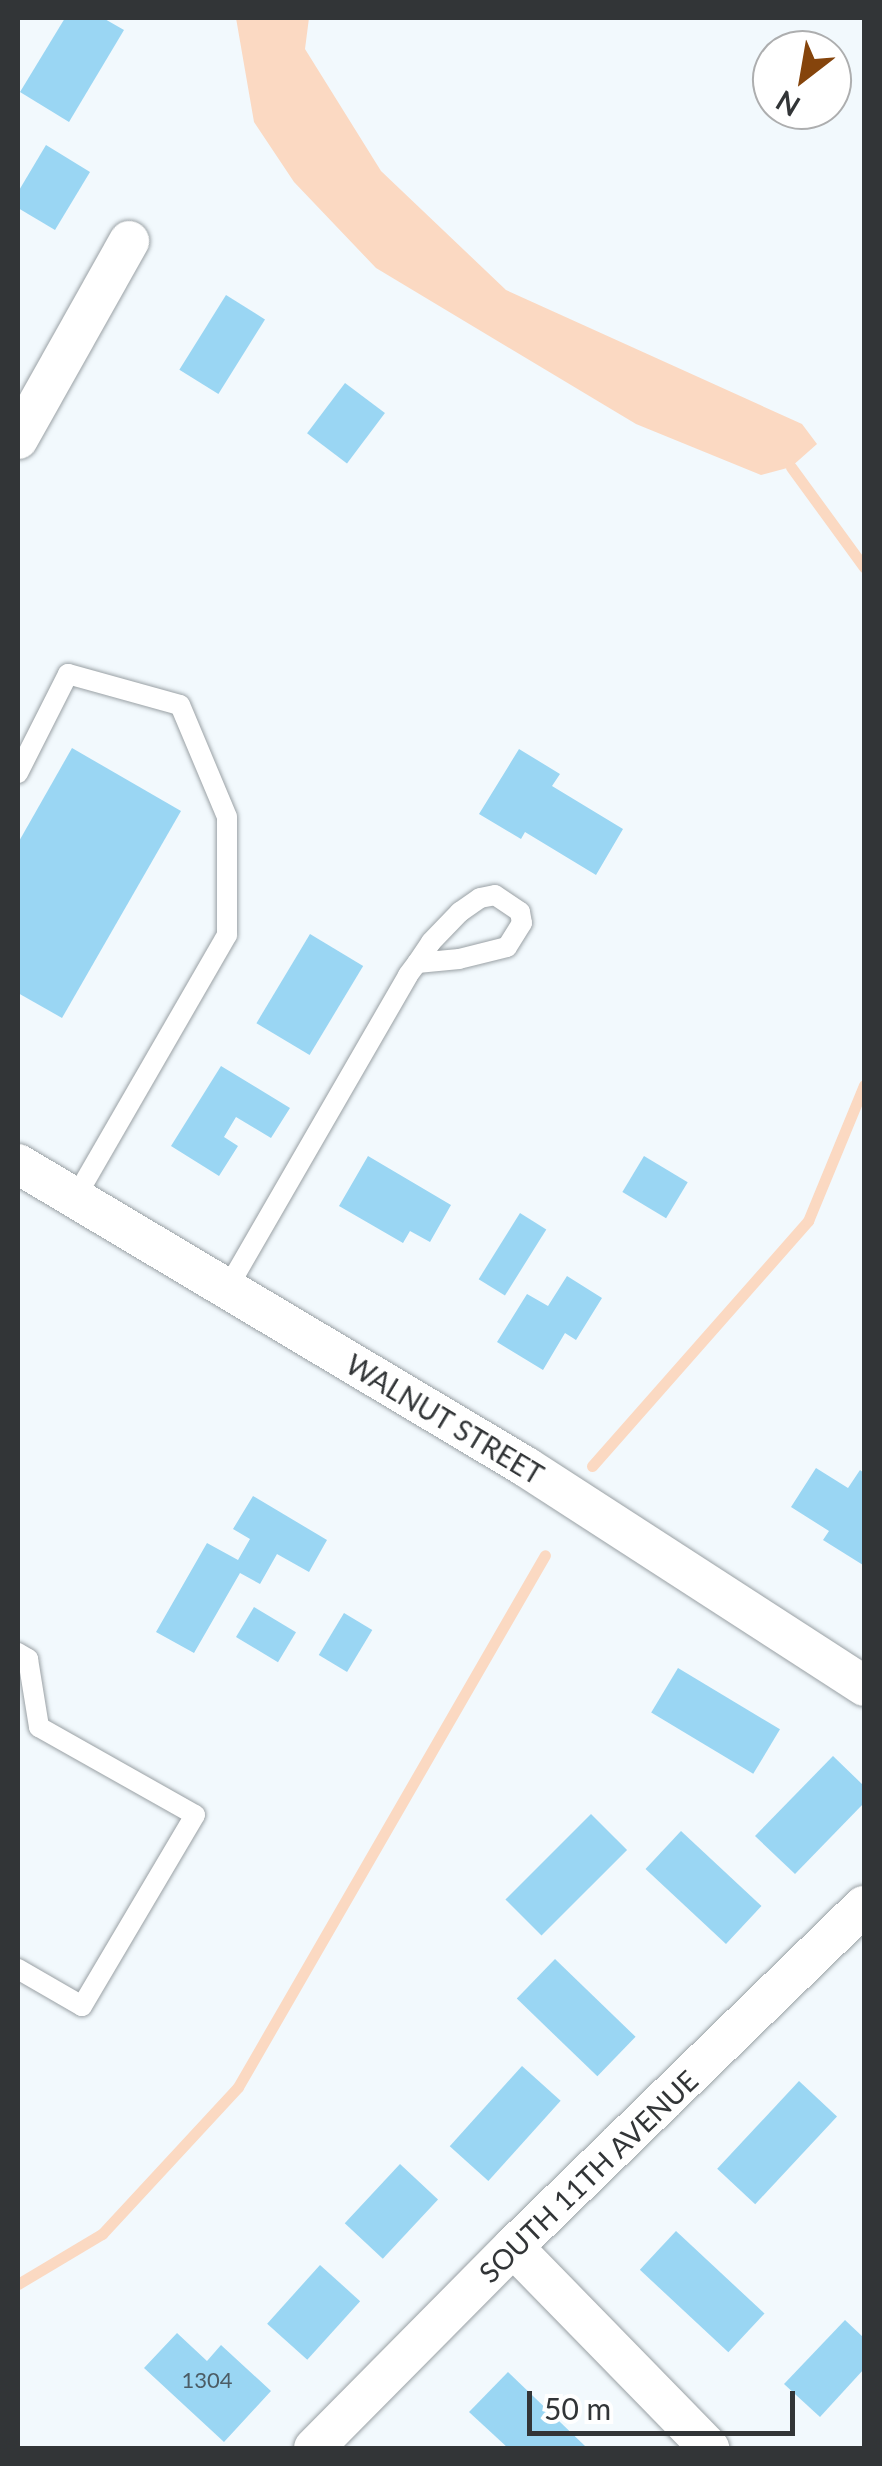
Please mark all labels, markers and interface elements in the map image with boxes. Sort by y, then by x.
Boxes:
north arrow [752,30,852,130]
text: N [770,84,806,124]
street label: WALNUT STREET [340,1347,550,1491]
street label: SOUTH 11TH AVENUE [471,2063,705,2289]
house number: 1304 [181,2367,233,2393]
scale bar [532,2371,800,2433]
text: 50 m [544,2390,611,2426]

